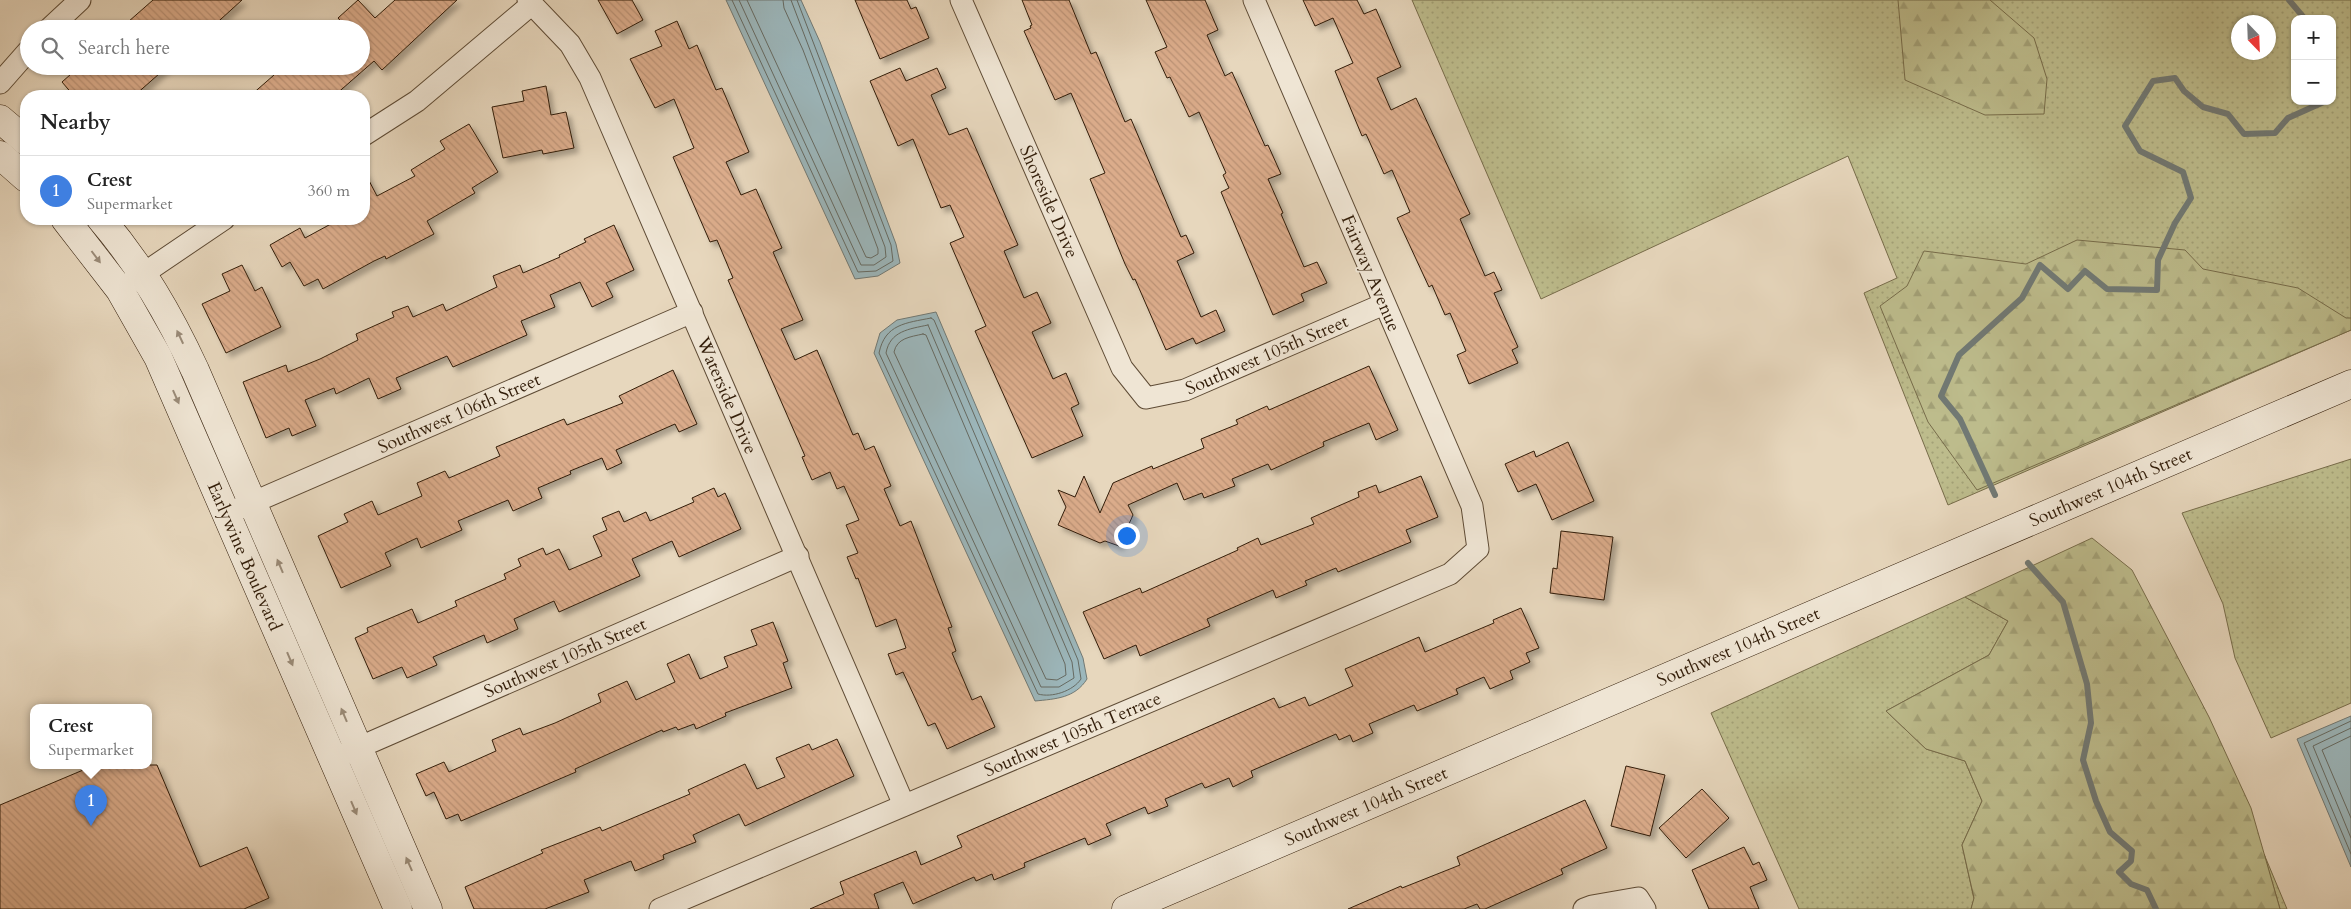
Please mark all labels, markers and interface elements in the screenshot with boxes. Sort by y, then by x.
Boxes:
north arrow [2231,15,2276,60]
map controls [2291,15,2336,105]
button: + [2291,15,2336,60]
search box [20,20,370,75]
icon: search [38,34,66,62]
text: Search here [78,35,170,61]
button: − [2291,60,2336,105]
text: Nearby [40,108,111,137]
street label: Shoreside Drive [1013,141,1084,262]
text: Crest [87,167,132,193]
text: 1 [52,180,60,202]
text: 360 m [308,180,350,202]
text: Supermarket [87,193,173,215]
street label: Fairway Avenue [1335,211,1406,335]
one-way arrow [91,250,101,264]
street label: Southwest 105th Street [1182,309,1353,401]
one-way arrow [175,330,183,344]
street label: Waterside Drive [690,332,763,458]
street label: Southwest 106th Street [374,367,545,460]
one-way arrow [172,390,180,404]
street label: Southwest 104th Street [2025,442,2196,534]
street label: Earlywine Boulevard [201,478,288,635]
your location [1114,523,1140,549]
one-way arrow [276,558,284,573]
street label: Southwest 104th Street [1653,601,1824,693]
street label: Southwest 105th Street [480,612,651,705]
one-way arrow [286,652,294,666]
street label: Southwest 105th Terrace [980,686,1165,783]
popup [30,704,152,769]
one-way arrow [340,707,348,722]
text: Crest [48,713,93,739]
text: Supermarket [48,739,134,761]
street label: Southwest 104th Street [1281,761,1452,853]
pin: 1 [75,785,107,826]
one-way arrow [351,801,359,815]
one-way arrow [404,857,412,871]

